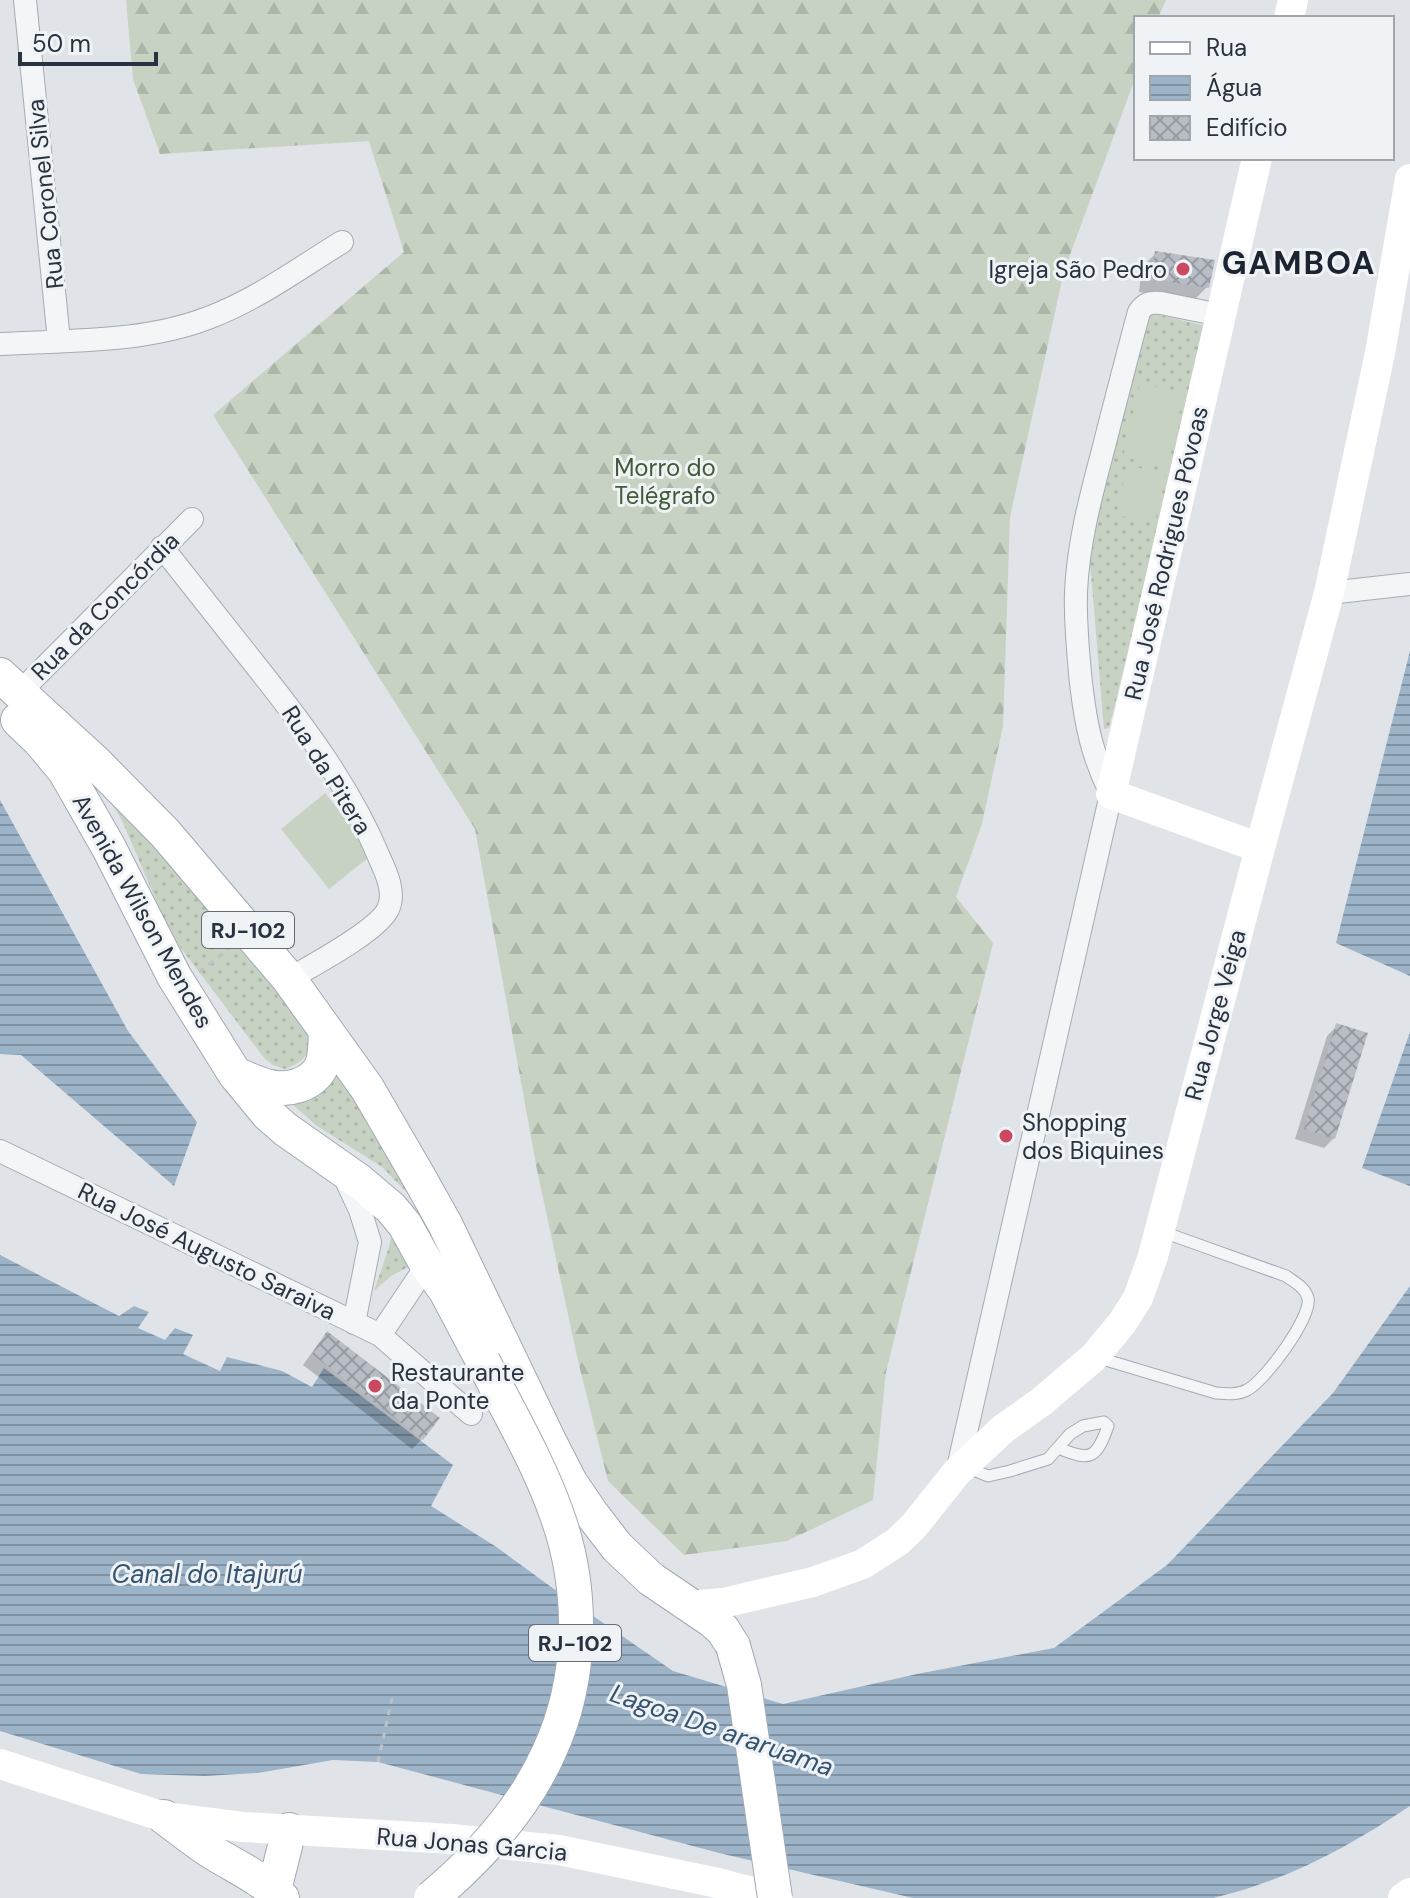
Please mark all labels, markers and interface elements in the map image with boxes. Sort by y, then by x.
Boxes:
scale bar [20,16,156,66]
legend [1134,16,1394,160]
text: 50 m [32,28,91,59]
text: Rua [1206,32,1247,63]
text: Água [1206,72,1262,103]
street label: Rua Coronel Silva [20,97,70,291]
text: Edifício [1206,112,1288,143]
district label: GAMBOA [1222,242,1376,284]
place label: Igreja São Pedro [989,254,1167,285]
marker: Igreja São Pedro [1174,260,1192,278]
street label: Rua José Rodrigues Póvoas [1117,403,1215,703]
park label: Morro do Telégrafo [614,452,716,511]
street label: Rua da Concórdia [24,525,186,687]
street label: Rua da Pitera [275,700,379,840]
street label: Avenida Wilson Mendes [66,788,220,1034]
road number: RJ-102 [202,912,294,948]
street label: Rua Jorge Veiga [1177,926,1253,1104]
place label: Shopping dos Biquines [1022,1107,1164,1166]
marker: Shopping dos Biquines [997,1127,1015,1145]
street label: Rua José Augusto Saraiva [73,1175,341,1327]
place label: Restaurante da Ponte [391,1357,524,1416]
marker: Restaurante da Ponte [366,1377,384,1395]
water label: Canal do Itajurú [111,1557,303,1591]
road number: RJ-102 [529,1625,621,1661]
water label: Lagoa De araruama [606,1676,838,1784]
street label: Rua Jonas Garcia [375,1820,569,1868]

